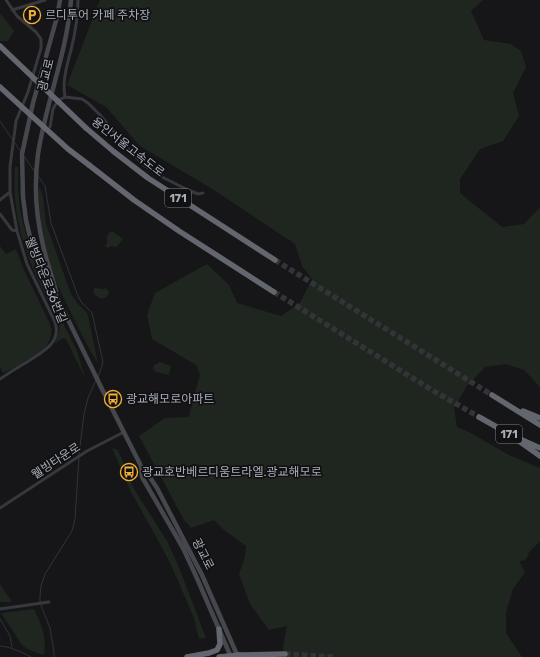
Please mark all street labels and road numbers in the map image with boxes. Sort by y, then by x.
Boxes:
street label: 광교로 [35,57,57,93]
street label: 용인서울고속도로 [89,114,167,180]
road number: 171 [165,189,191,207]
street label: 웰빙타운로36번길 [22,235,70,325]
road number: 171 [496,425,522,443]
street label: 웰빙타운로 [29,440,83,482]
street label: 광교로 [189,536,217,572]

